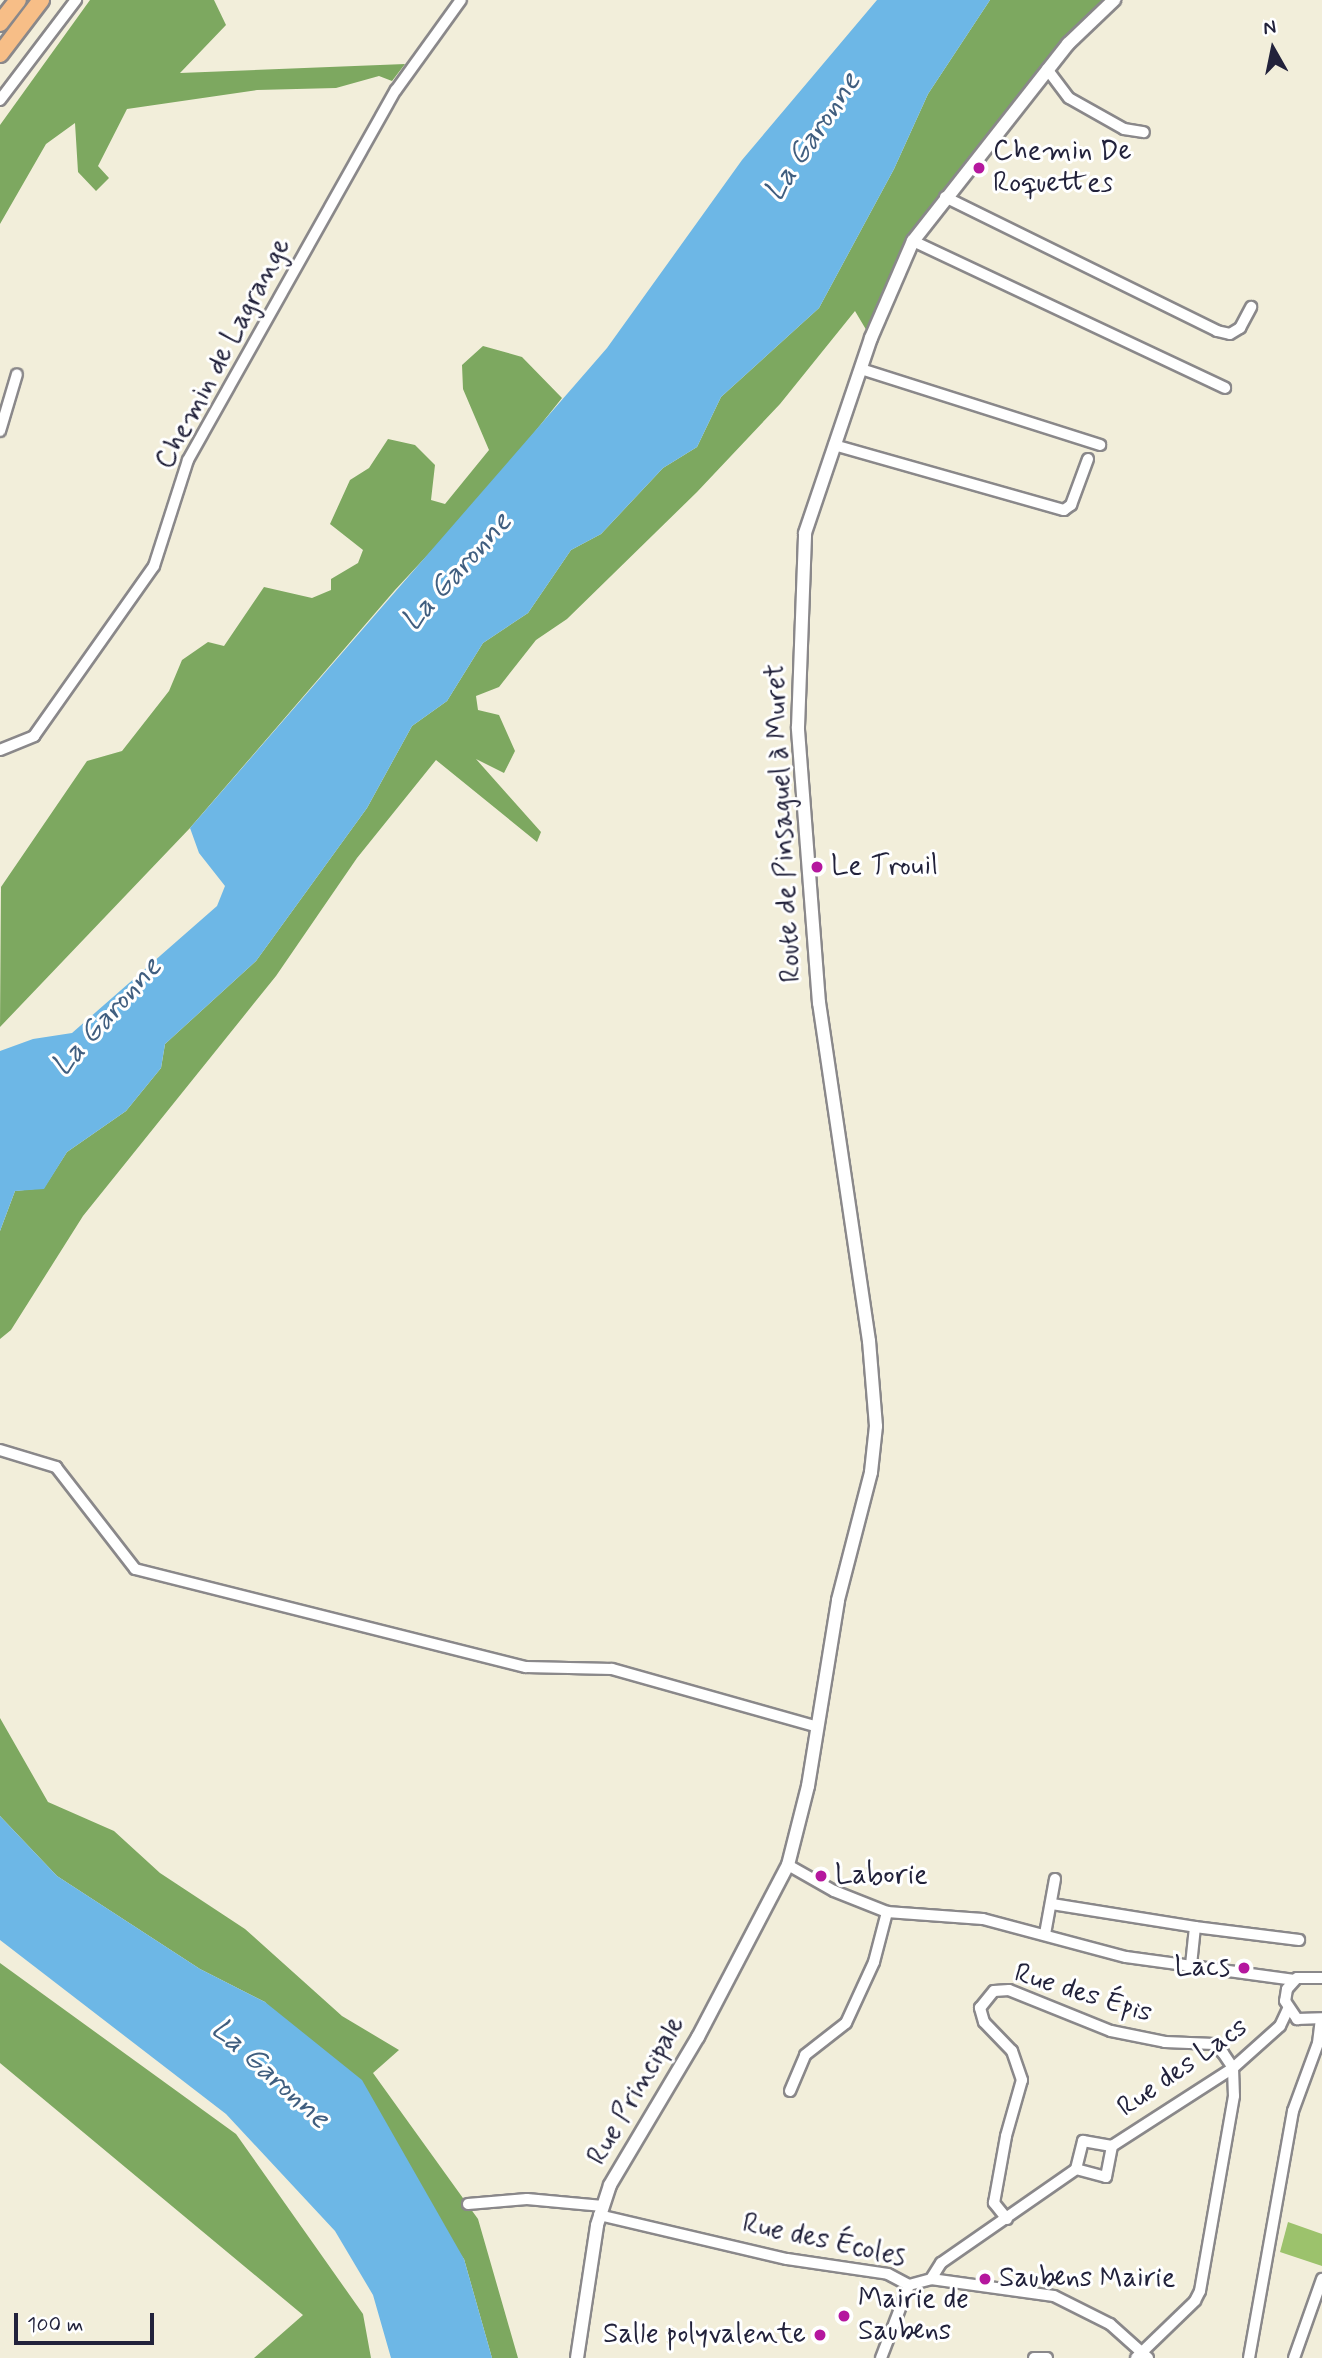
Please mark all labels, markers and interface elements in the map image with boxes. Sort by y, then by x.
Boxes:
north arrow [1238,14,1308,84]
text: N [1261,14,1278,41]
water label: La Garonne [757,66,869,208]
place label: Chemin De Roquettes [993,135,1132,201]
marker: Chemin De Roquettes [971,160,987,176]
street label: Chemin de Lagrange [150,235,298,473]
water label: La Garonne [395,505,519,639]
street label: Route de Pinsaguel à Muret [759,664,809,982]
place label: Le Trouil [831,850,935,884]
marker: Le Trouil [809,859,825,875]
water label: La Garonne [45,950,169,1084]
place label: Laborie [835,1859,928,1893]
marker: Laborie [813,1868,829,1884]
place label: Lacs [1174,1951,1230,1985]
street label: Rue des Épis [1010,1957,1156,2031]
marker: Lacs [1236,1960,1252,1976]
street label: Rue Principale [580,2009,694,2173]
street label: Rue des Lacs [1111,2011,1255,2125]
water label: La Garonne [203,2012,337,2136]
street label: Rue des Écoles [739,2207,909,2275]
place label: Saubens Mairie [999,2262,1178,2296]
marker: Saubens Mairie [977,2271,993,2287]
place label: Mairie de Saubens [858,2283,970,2349]
scale bar [18,2298,158,2342]
marker: Mairie de Saubens [836,2308,852,2324]
text: 100 m [27,2311,83,2339]
place label: Salle polyvalente [602,2318,806,2352]
marker: Salle polyvalente [812,2327,828,2343]

